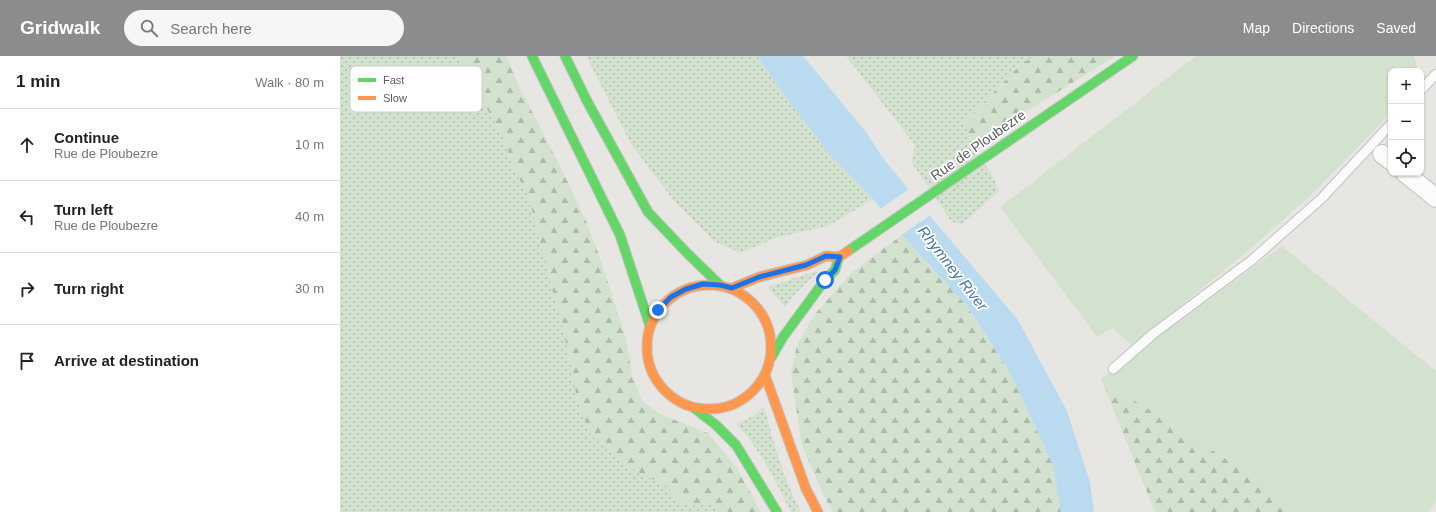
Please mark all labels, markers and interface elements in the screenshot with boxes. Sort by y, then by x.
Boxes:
search box [124,10,404,46]
text: Gridwalk [20,17,100,38]
icon: search [138,17,160,39]
text: Search here [170,20,252,37]
text: Map [1243,20,1270,36]
text: Directions [1292,20,1354,36]
text: Saved [1376,20,1416,36]
legend [350,66,482,112]
map controls [1388,68,1424,176]
button: + [1388,68,1424,104]
text: 1 min [16,72,60,91]
text: Fast [383,74,404,86]
text: Walk · 80 m [255,75,324,90]
text: Slow [383,92,407,104]
button: − [1388,104,1424,140]
street label: Rue de Ploubezre [928,106,1029,184]
text: Continue [54,129,119,146]
icon: ahead [16,134,38,156]
text: 10 m [295,137,324,152]
button: locate [1388,140,1424,176]
text: Rue de Ploubezre [54,146,158,161]
text: Turn left [54,201,113,218]
icon: left [16,206,38,228]
text: 40 m [295,209,324,224]
text: Rue de Ploubezre [54,218,158,233]
water label: Rhymney River [915,222,992,314]
route start [816,271,834,289]
icon: right [16,278,38,300]
text: Turn right [54,280,124,297]
text: 30 m [295,281,324,296]
route end [649,301,667,319]
icon: arrive [16,350,38,372]
text: Arrive at destination [54,352,199,369]

